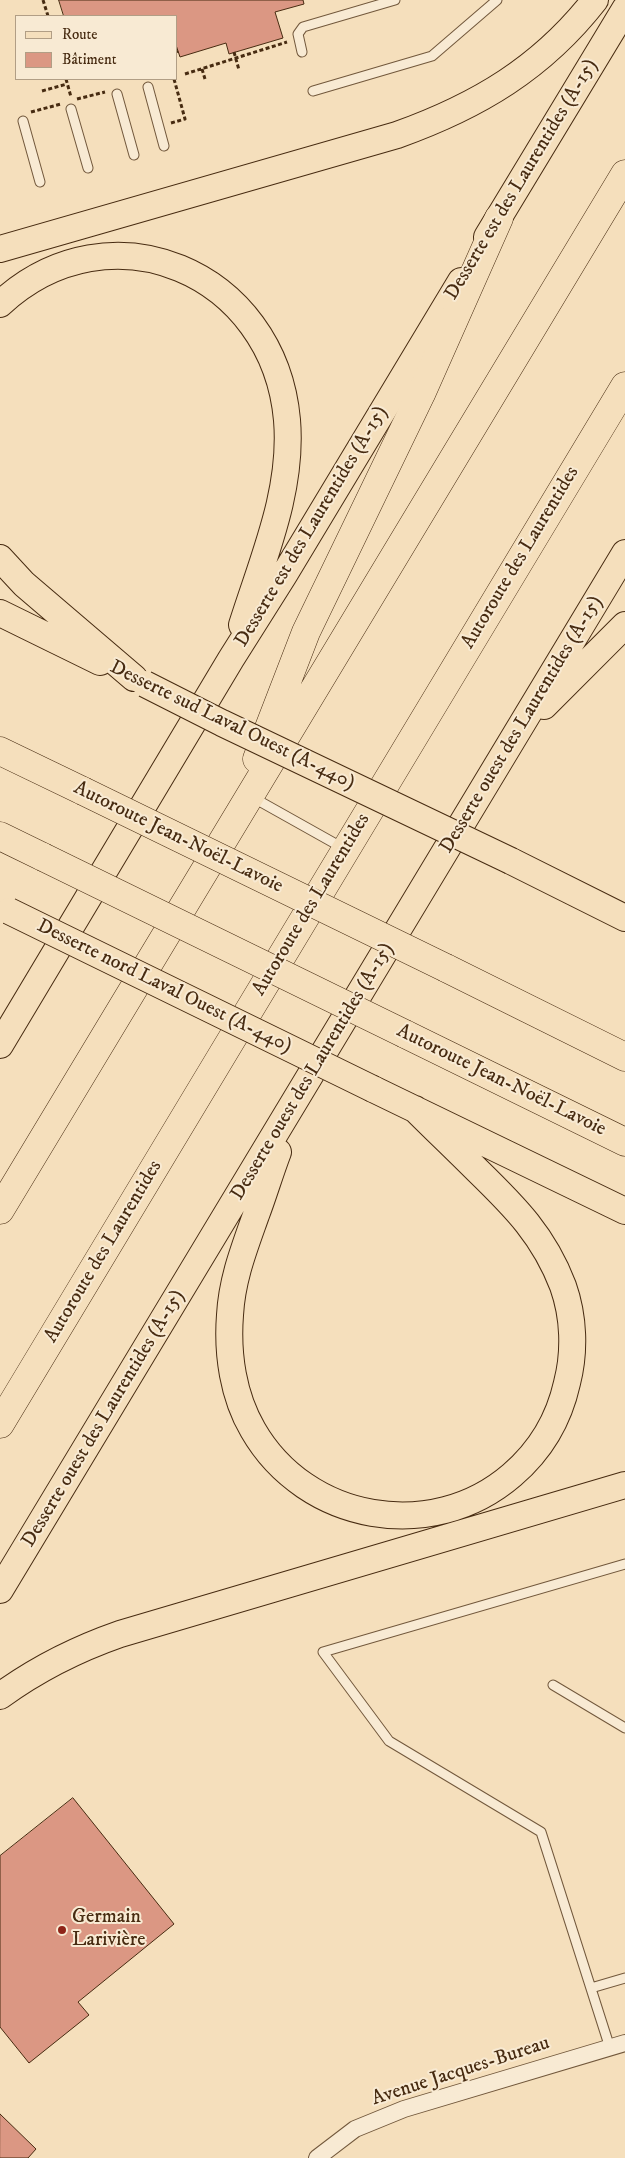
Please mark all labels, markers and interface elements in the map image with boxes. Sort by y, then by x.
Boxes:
legend [15,15,178,80]
text: Route [62,25,97,44]
text: Bâtiment [62,50,117,69]
street label: Desserte est des Laurentides (A-15) [440,55,604,305]
street label: Desserte est des Laurentides (A-15) [230,402,394,652]
street label: Autoroute des Laurentides [457,462,585,654]
street label: Desserte ouest des Laurentides (A-15) [435,592,609,858]
street label: Desserte sud Laval Ouest (A-440) [106,656,358,796]
street label: Autoroute Jean-Noël-Lavoie [69,777,287,899]
street label: Autoroute des Laurentides [248,809,376,1001]
street label: Desserte nord Laval Ouest (A-440) [33,915,295,1059]
street label: Desserte ouest des Laurentides (A-15) [226,939,400,1205]
street label: Autoroute Jean-Noël-Lavoie [392,1020,610,1142]
street label: Autoroute des Laurentides [40,1156,168,1348]
street label: Desserte ouest des Laurentides (A-15) [17,1286,191,1552]
place label: Germain Larivière [72,1906,145,1953]
marker: Germain Larivière [56,1924,68,1936]
street label: Avenue Jacques-Bureau [369,2032,553,2112]

